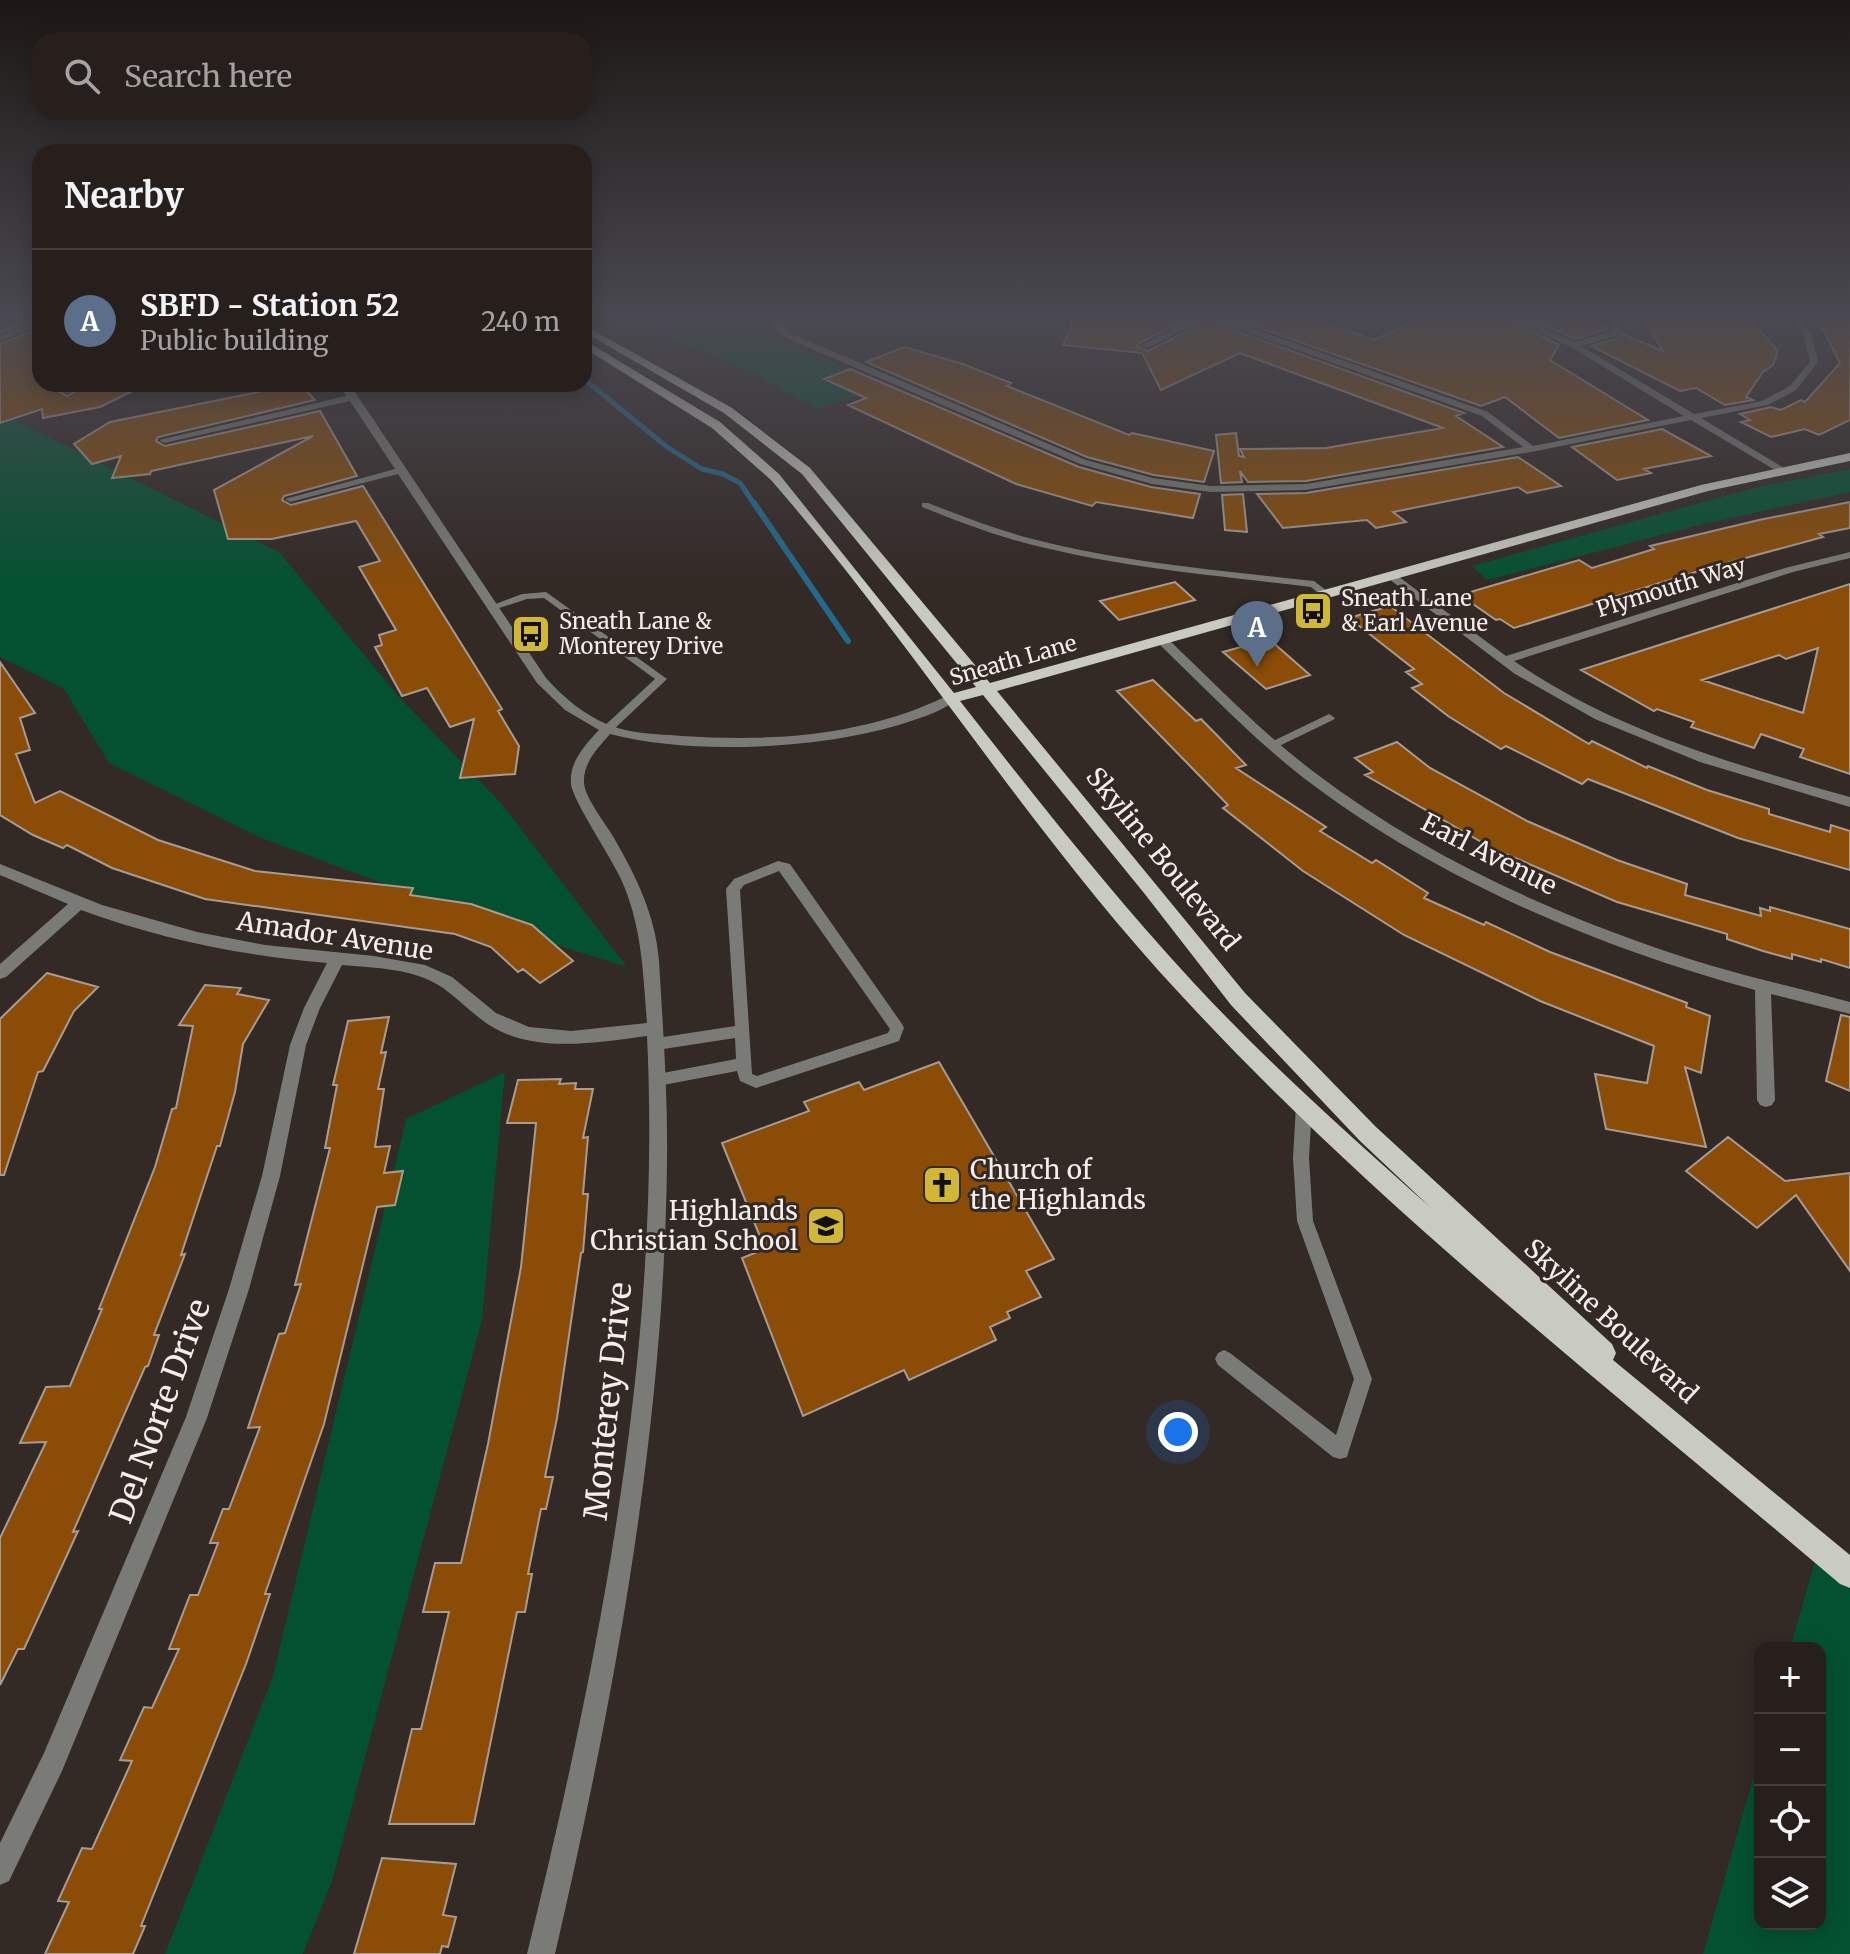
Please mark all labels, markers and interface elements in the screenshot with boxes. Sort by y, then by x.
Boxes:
search box [32,32,592,120]
icon: search [60,54,104,98]
text: Search here [124,57,292,95]
text: Nearby [64,175,184,217]
text: SBFD - Station 52 [140,286,399,324]
text: A [81,305,99,338]
text: 240 m [481,305,560,338]
text: Public building [140,324,329,357]
street label: Plymouth Way [1593,551,1749,623]
place label: Sneath Lane & Earl Avenue [1341,584,1488,637]
bus stop icon: Sneath Lane & Earl Avenue [1292,590,1334,632]
pin: A [1231,601,1283,667]
place label: Sneath Lane & Monterey Drive [559,607,723,660]
bus stop icon: Sneath Lane & Monterey Drive [510,613,552,655]
street label: Sneath Lane [946,629,1080,691]
street label: Skyline Boulevard [1079,760,1248,957]
street label: Earl Avenue [1416,805,1563,902]
street label: Amador Avenue [234,904,436,967]
place label: Church of the Highlands [970,1153,1146,1216]
church icon: Church of the Highlands [921,1164,963,1206]
place label: Highlands Christian School [590,1194,798,1257]
school or university icon: Highlands Christian School [805,1205,847,1247]
street label: Skyline Boulevard [1517,1231,1706,1410]
street label: Monterey Drive [576,1280,640,1522]
street label: Del Norte Drive [101,1293,219,1529]
your location [1158,1412,1198,1452]
map controls [1754,1642,1826,1930]
button: + [1754,1642,1826,1714]
button: − [1754,1714,1826,1786]
button: locate [1754,1786,1826,1858]
button: layers [1754,1858,1826,1930]

